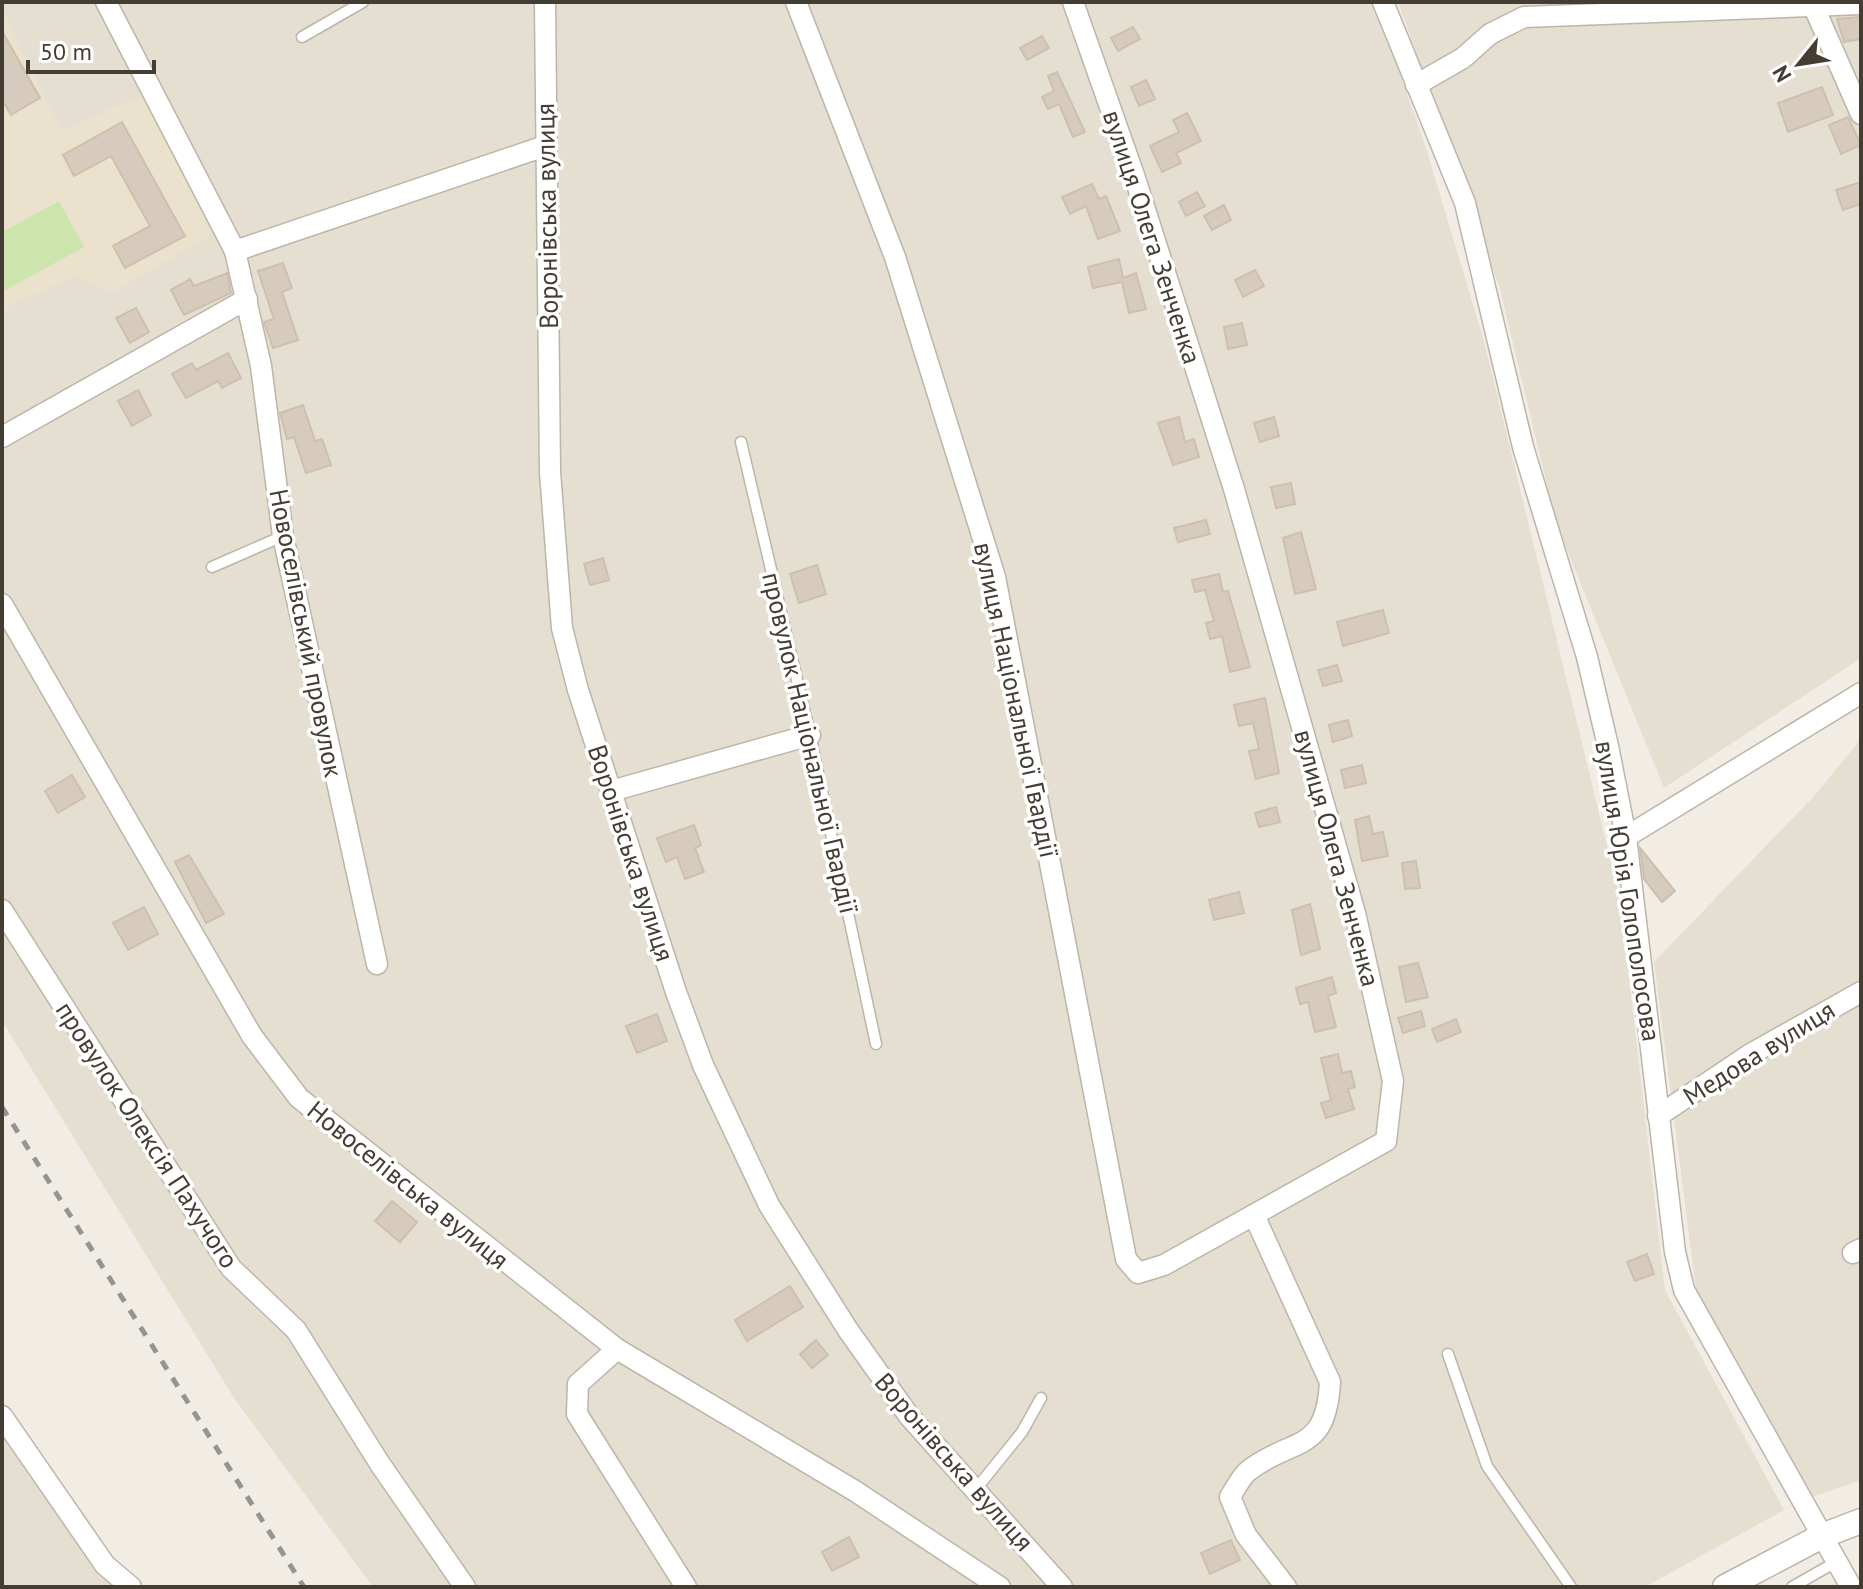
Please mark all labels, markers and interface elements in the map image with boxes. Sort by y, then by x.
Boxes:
scale bar [28,24,154,74]
north arrow [1759,24,1839,104]
text: 50 m [40,36,92,67]
text: N [1766,61,1797,87]
street label: Воронівська вулиця [528,103,565,329]
street label: вулиця Олега Зенченка [1096,106,1209,368]
street label: Новоселівський провулок [262,486,351,780]
street label: вулиця Національної Гвардії [967,539,1066,861]
street label: провулок Національної Гвардії [755,569,866,917]
street label: вулиця Олега Зенченка [1287,726,1388,990]
street label: вулиця Юрія Голополосова [1588,738,1669,1044]
street label: Воронівська вулиця [581,740,682,965]
street label: Медова вулиця [1677,993,1841,1112]
street label: провулок Олексія Пахучого [49,995,246,1274]
street label: Новоселівська вулиця [301,1093,516,1276]
street label: Воронівська вулиця [868,1366,1041,1558]

